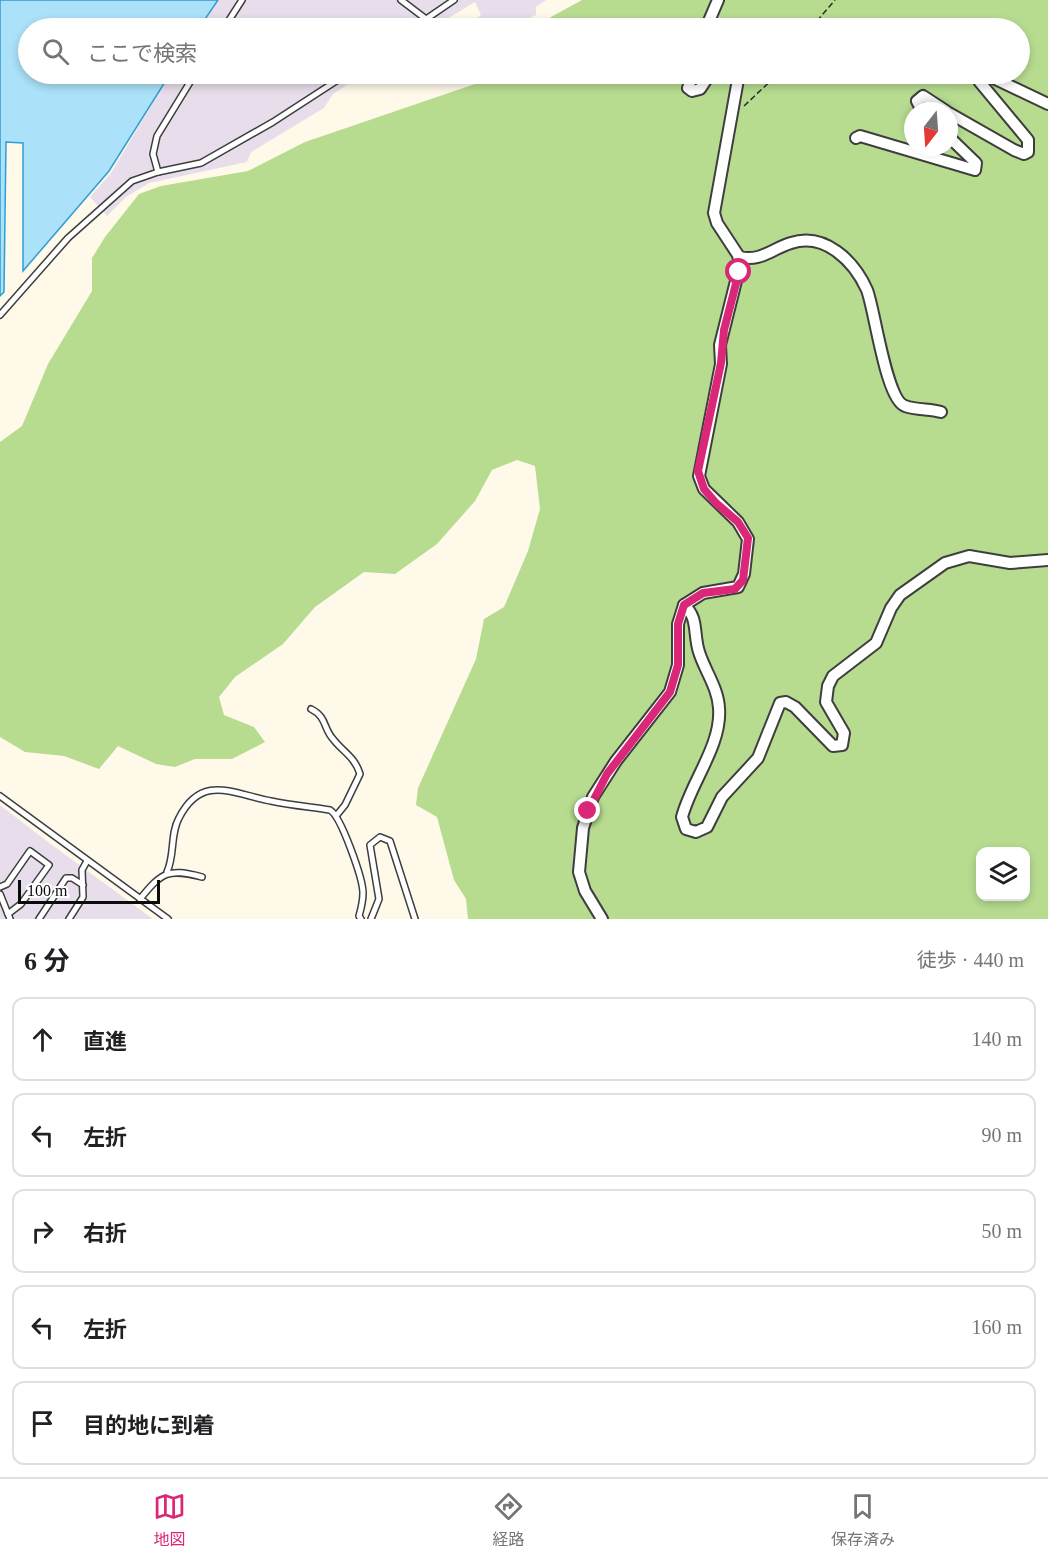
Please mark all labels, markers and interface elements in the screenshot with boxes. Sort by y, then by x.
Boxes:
search box [18,18,1030,84]
icon: search [39,35,72,68]
text: ここで検索 [87,41,197,66]
north arrow [904,102,958,156]
route start [725,258,751,284]
route end [574,797,600,823]
map controls [976,847,1030,901]
button: layers [976,847,1030,901]
scale bar [18,877,160,905]
text: 100 m [27,882,67,899]
text: 6 分 [24,947,70,976]
text: 徒歩 · 440 m [917,949,1024,971]
icon: ahead [26,1023,59,1056]
text: 140 m [971,1028,1022,1050]
text: 直進 [83,1029,127,1054]
icon: left [26,1119,59,1152]
text: 90 m [981,1124,1022,1146]
text: 左折 [83,1125,127,1150]
icon: right [26,1215,59,1248]
text: 50 m [981,1220,1022,1242]
text: 右折 [83,1221,127,1246]
icon: left [26,1311,59,1344]
text: 160 m [971,1316,1022,1338]
text: 左折 [83,1317,127,1342]
icon: arrive [26,1407,59,1440]
text: 目的地に到着 [83,1413,215,1438]
tab: 地図 [153,1490,186,1550]
tab: 経路 [492,1490,525,1550]
tab: 保存済み [831,1490,895,1550]

